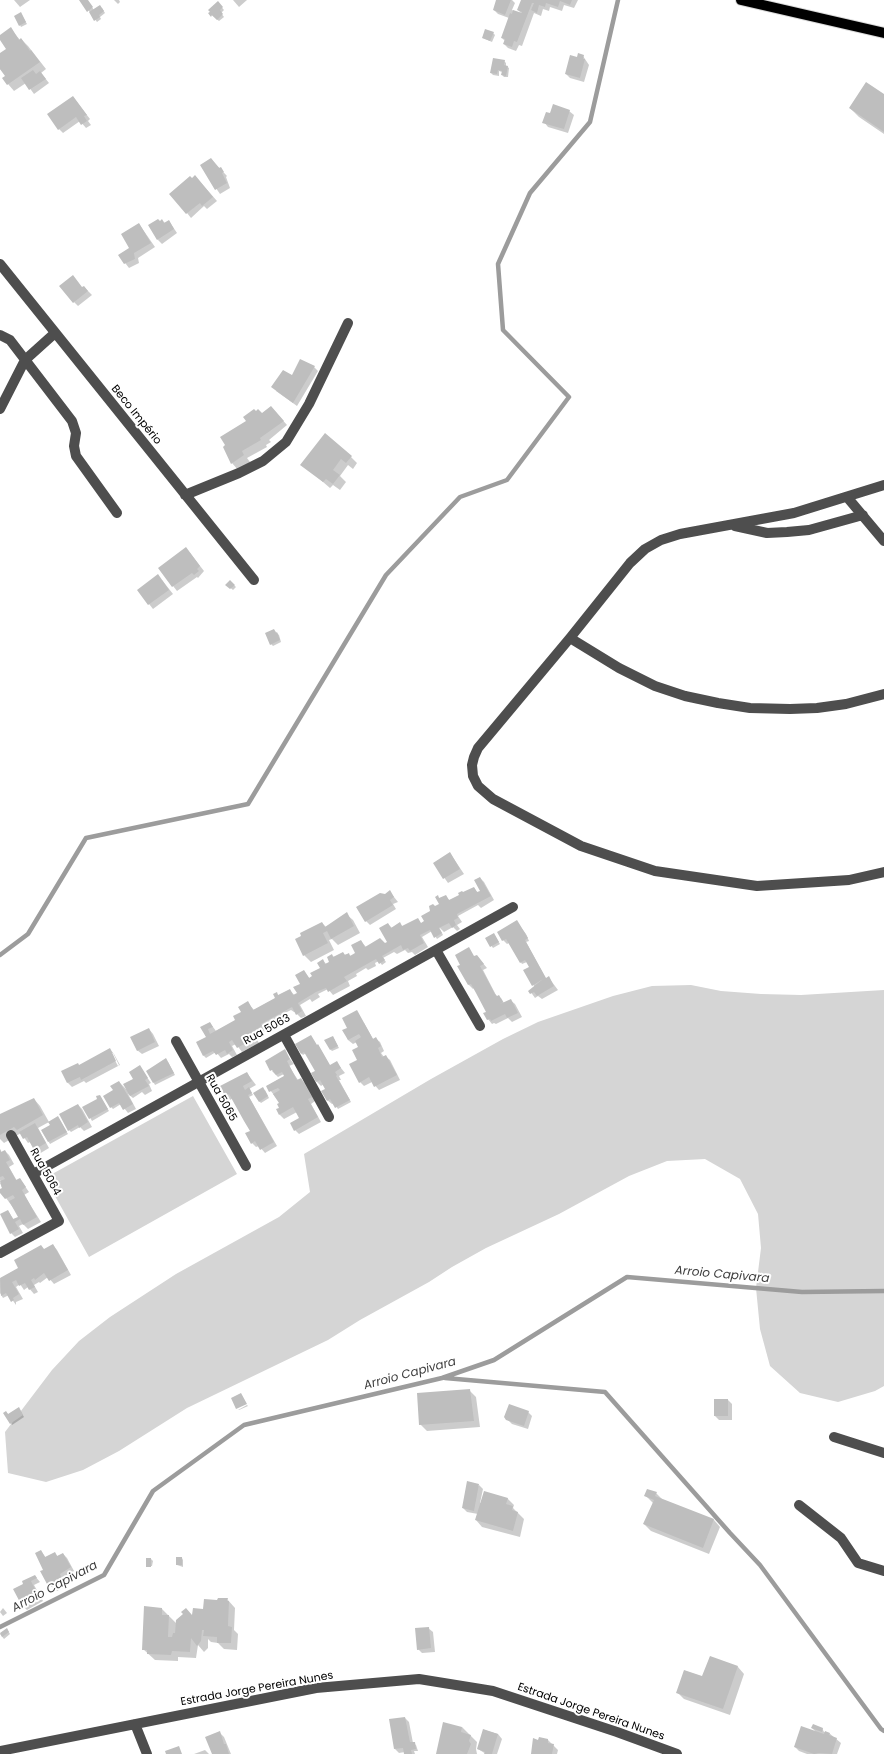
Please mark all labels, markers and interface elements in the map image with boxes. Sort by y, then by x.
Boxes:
street label: Beco Império [108,383,164,447]
street label: Rua 5063 [241,1012,293,1048]
street label: Rua 5065 [203,1072,239,1124]
street label: Rua 5064 [27,1146,63,1198]
water label: Arroio Capivara [674,1264,770,1286]
water label: Arroio Capivara [362,1355,458,1393]
water label: Arroio Capivara [10,1558,100,1616]
street label: Estrada Jorge Pereira Nunes [180,1669,334,1709]
street label: Estrada Jorge Pereira Nunes [516,1681,666,1743]

